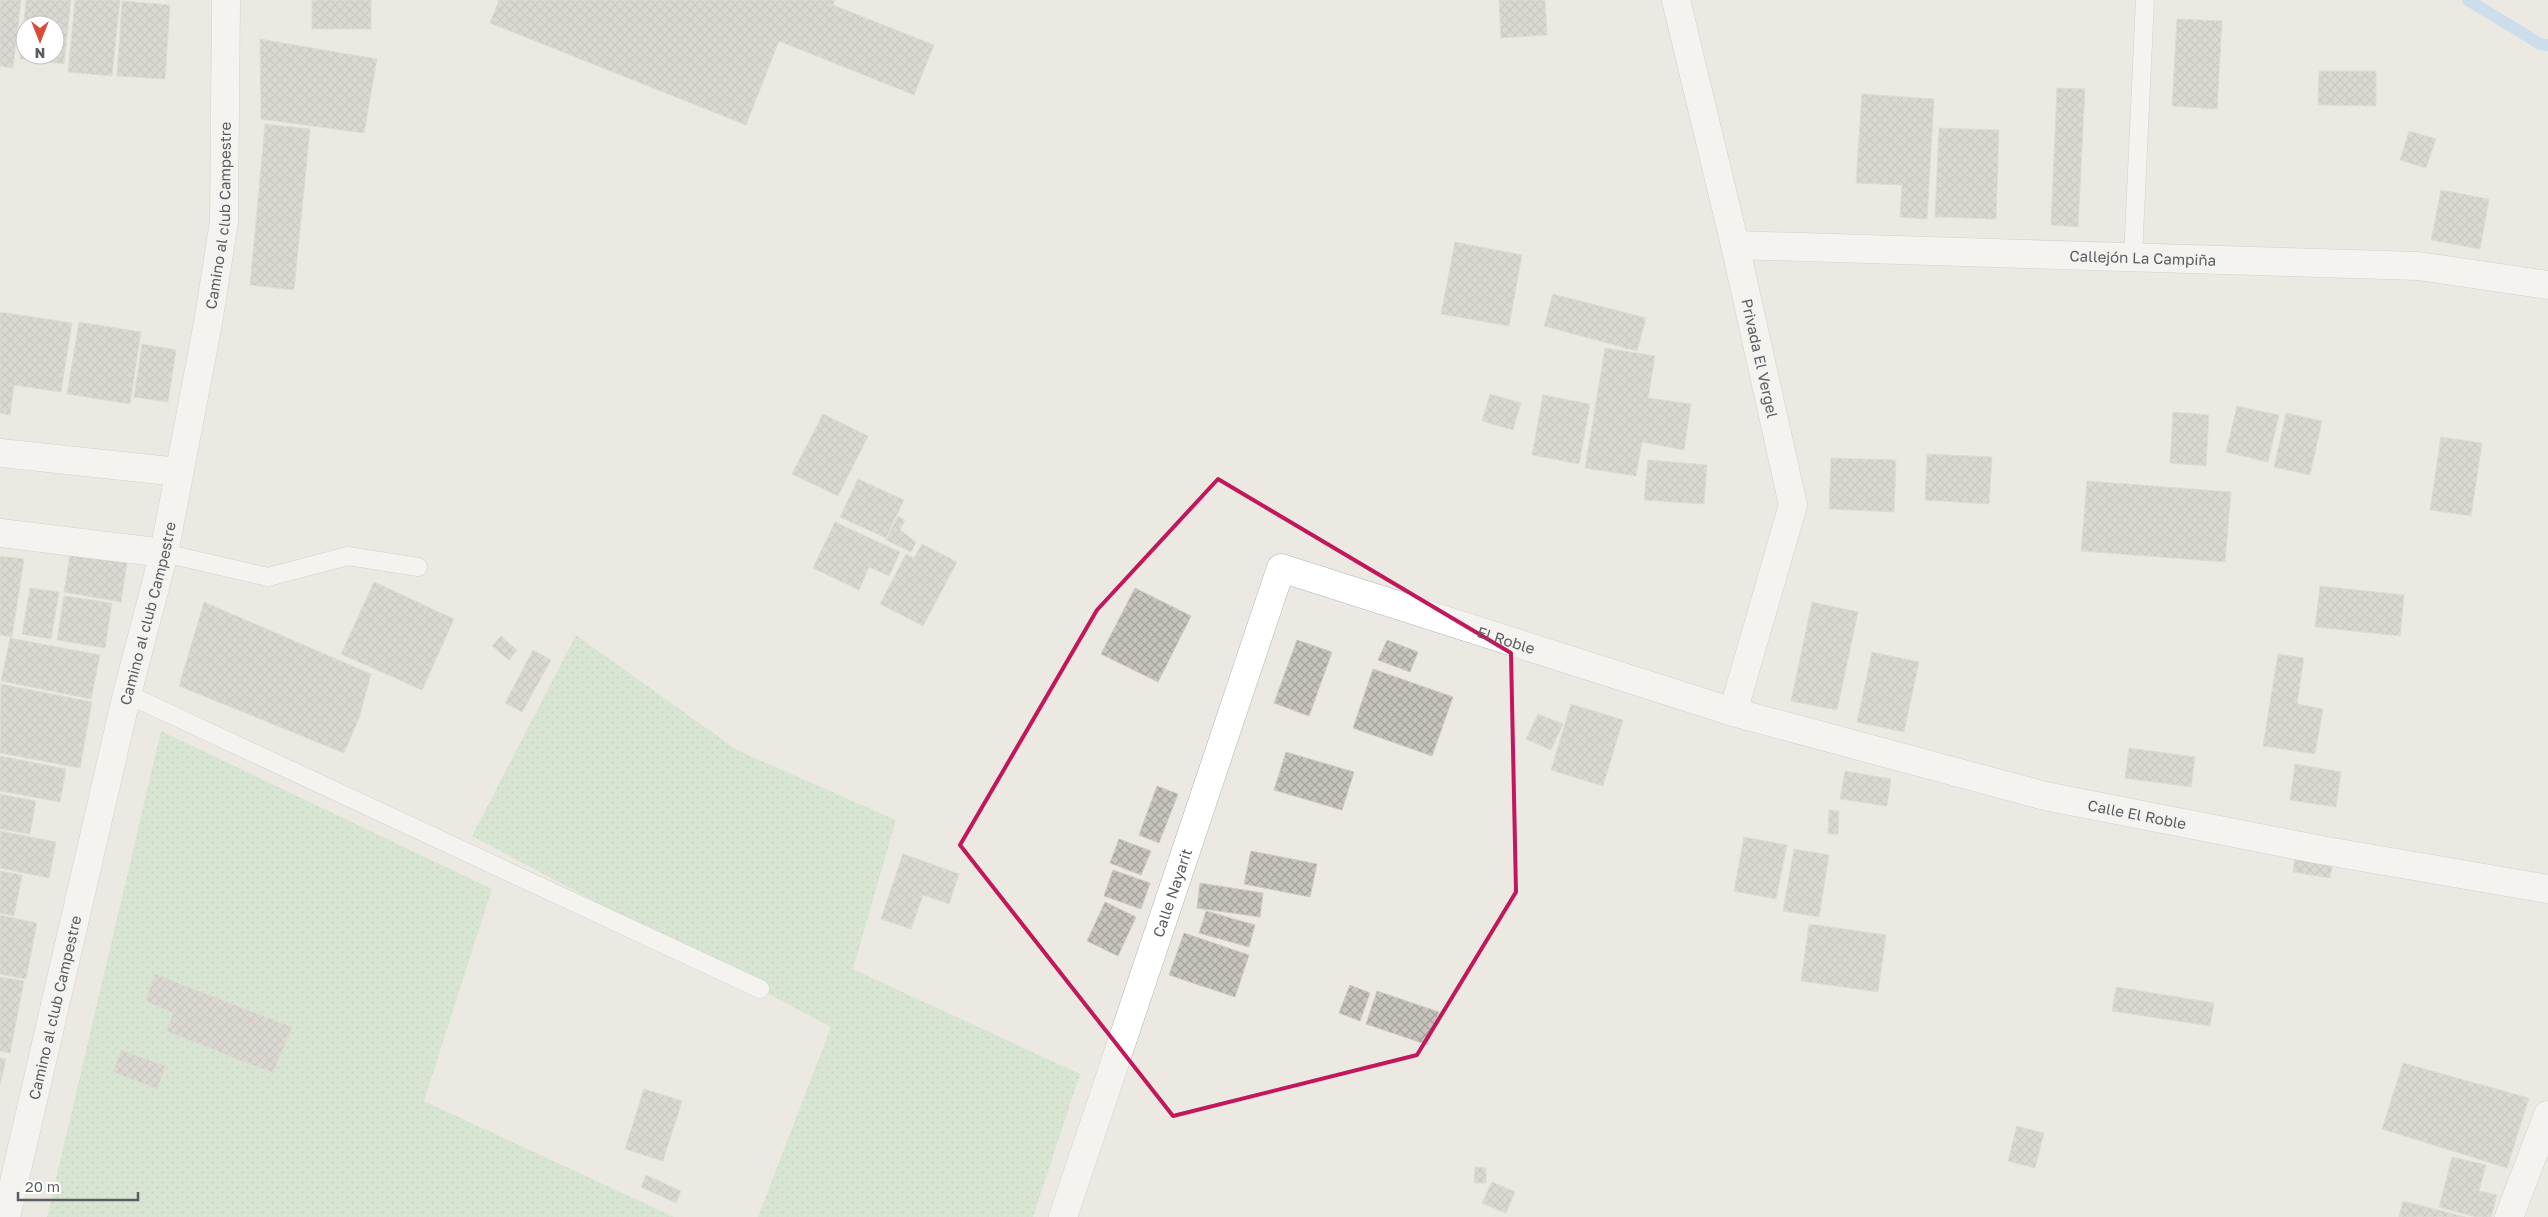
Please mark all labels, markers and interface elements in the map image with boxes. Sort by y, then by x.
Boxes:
north arrow [15,15,65,65]
text: N [35,45,45,62]
street label: Camino al club Campestre [201,121,234,311]
street label: Callejón La Campiña [2069,246,2216,269]
street label: Privada El Vergel [1738,297,1782,420]
street label: Camino al club Campestre [116,520,179,707]
street label: El Roble [1475,622,1538,657]
street label: Calle El Roble [2086,796,2188,833]
street label: Calle Nayarit [1149,846,1195,940]
street label: Camino al club Campestre [24,913,85,1101]
scale bar [18,1170,138,1202]
text: 20 m [25,1177,60,1195]

